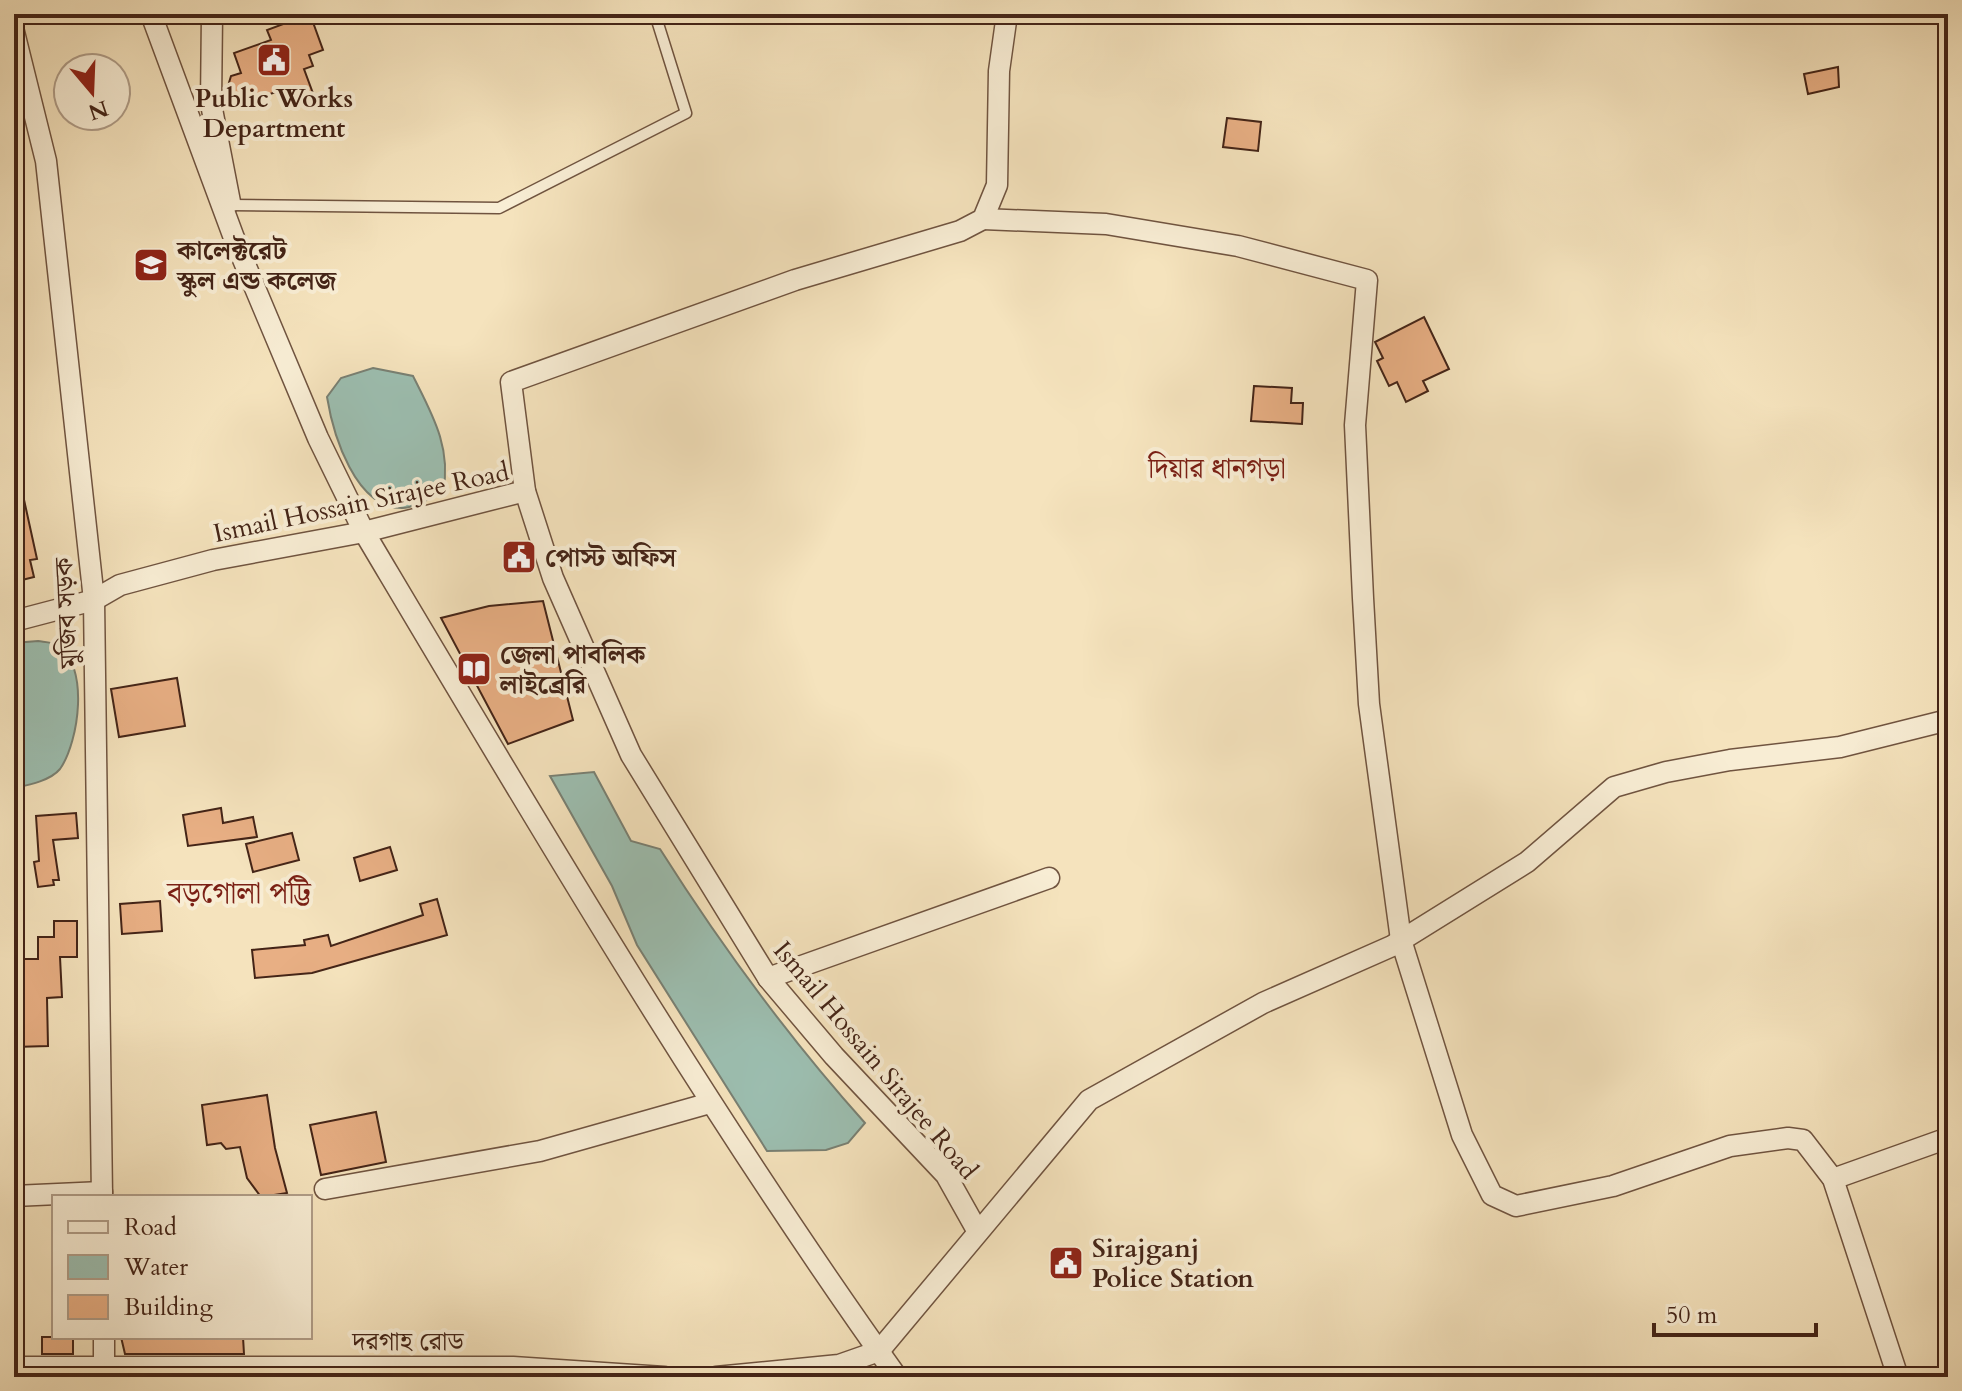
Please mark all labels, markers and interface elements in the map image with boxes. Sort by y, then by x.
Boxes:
public building icon: Public Works Department [255,41,293,79]
north arrow [52,52,132,132]
place label: Public Works Department [195,81,353,146]
text: N [84,93,112,127]
place label: কালেক্টরেট স্কুল এন্ড কলেজ [176,233,338,298]
school or university icon: কালেক্টরেট স্কুল এন্ড কলেজ [132,246,170,284]
district label: দিয়ার ধানগড়া [1147,450,1286,488]
street label: Ismail Hossain Sirajee Road [210,454,512,551]
public building icon: পোস্ট অফিস [500,538,538,576]
place label: পোস্ট অফিস [545,540,677,575]
street label: মুজিব সড়ক [46,555,87,670]
place label: জেলা পাবলিক লাইব্রেরি [499,637,647,702]
library icon: জেলা পাবলিক লাইব্রেরি [455,650,493,688]
district label: বড়গোলা পট্টি [166,873,312,914]
street label: Ismail Hossain Sirajee Road [765,934,986,1187]
legend [52,1195,312,1339]
text: Road [124,1211,177,1244]
place label: Sirajganj Police Station [1092,1231,1254,1296]
public building icon: Sirajganj Police Station [1047,1244,1085,1282]
text: Water [123,1251,188,1284]
scale bar [1654,1287,1816,1337]
text: Building [124,1291,214,1324]
text: 50 m [1666,1299,1718,1332]
street label: দরগাহ রোড [351,1324,465,1359]

